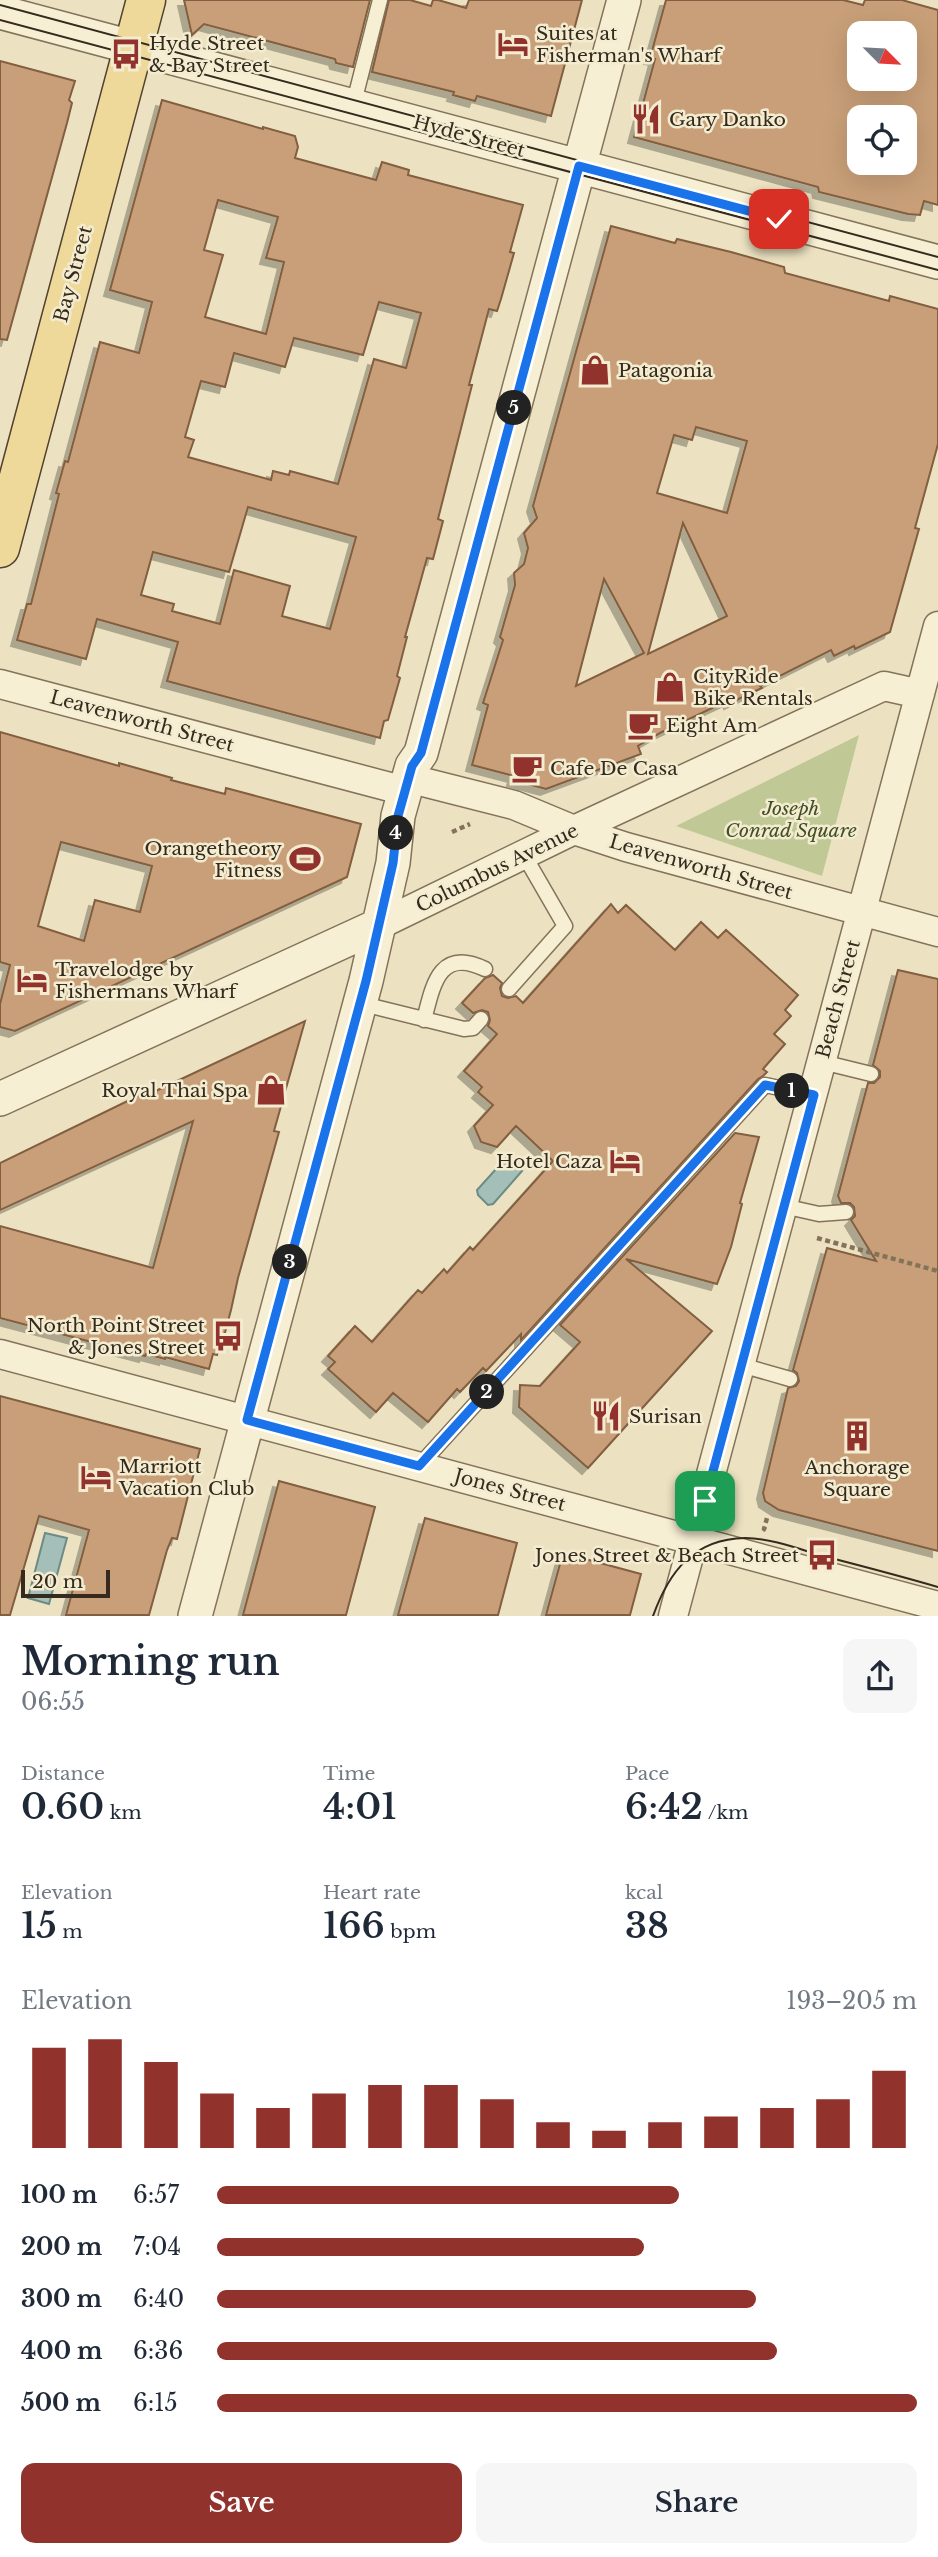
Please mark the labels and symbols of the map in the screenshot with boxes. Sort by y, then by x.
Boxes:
north arrow [847,21,917,91]
place label: Suites at Fisherman's Wharf [536,22,723,67]
hotel icon: Suites at Fisherman's Wharf [496,27,530,61]
place label: Hyde Street & Bay Street [149,32,271,77]
bus stop icon: Hyde Street & Bay Street [109,37,143,71]
restaurant icon: Gary Danko [629,102,663,136]
place label: Gary Danko [669,108,786,131]
street label: Hyde Street [410,110,528,162]
pin [749,189,809,249]
street label: Bay Street [49,222,97,325]
shop icon: Patagonia [578,353,612,387]
place label: Patagonia [618,359,713,382]
pin: 5 [496,390,532,426]
place label: CityRide Bike Rentals [693,665,813,710]
shop icon: CityRide Bike Rentals [653,670,687,704]
street label: Leavenworth Street [47,685,237,757]
cafe icon: Eight Am [626,708,660,742]
place label: Eight Am [666,714,758,737]
cafe icon: Cafe De Casa [510,751,544,785]
place label: Cafe De Casa [550,757,678,780]
park label: Joseph Conrad Square [725,797,857,842]
pin: 4 [378,816,414,850]
street label: Columbus Avenue [412,819,582,917]
street label: Leavenworth Street [607,830,796,904]
place label: Orangetheory Fitness [144,837,282,882]
sports icon: Orangetheory Fitness [288,842,322,876]
street label: Beach Street [811,936,865,1061]
place label: Travelodge by Fishermans Wharf [55,958,239,1003]
hotel icon: Travelodge by Fishermans Wharf [15,963,49,997]
shop icon: Royal Thai Spa [254,1073,288,1107]
pin: 1 [774,1074,810,1108]
place label: Royal Thai Spa [101,1079,248,1102]
hotel icon: Hotel Caza [608,1144,642,1178]
place label: Hotel Caza [496,1150,602,1173]
pin: 3 [272,1244,308,1280]
place label: North Point Street & Jones Street [27,1314,206,1359]
bus stop icon: North Point Street & Jones Street [211,1319,245,1353]
pin: 2 [470,1374,504,1410]
restaurant icon: Surisan [589,1399,623,1433]
place label: Surisan [629,1405,702,1428]
building icon: Anchorage Square [840,1419,874,1453]
place label: Marriott Vacation Club [118,1455,255,1500]
place label: Anchorage Square [803,1456,910,1501]
hotel icon: Marriott Vacation Club [79,1460,113,1494]
street label: Jones Street [449,1463,569,1516]
pin [675,1471,735,1531]
bus stop icon: Jones Street & Beach Street [805,1538,839,1572]
place label: Jones Street & Beach Street [532,1544,800,1567]
scale bar [21,1566,110,1598]

